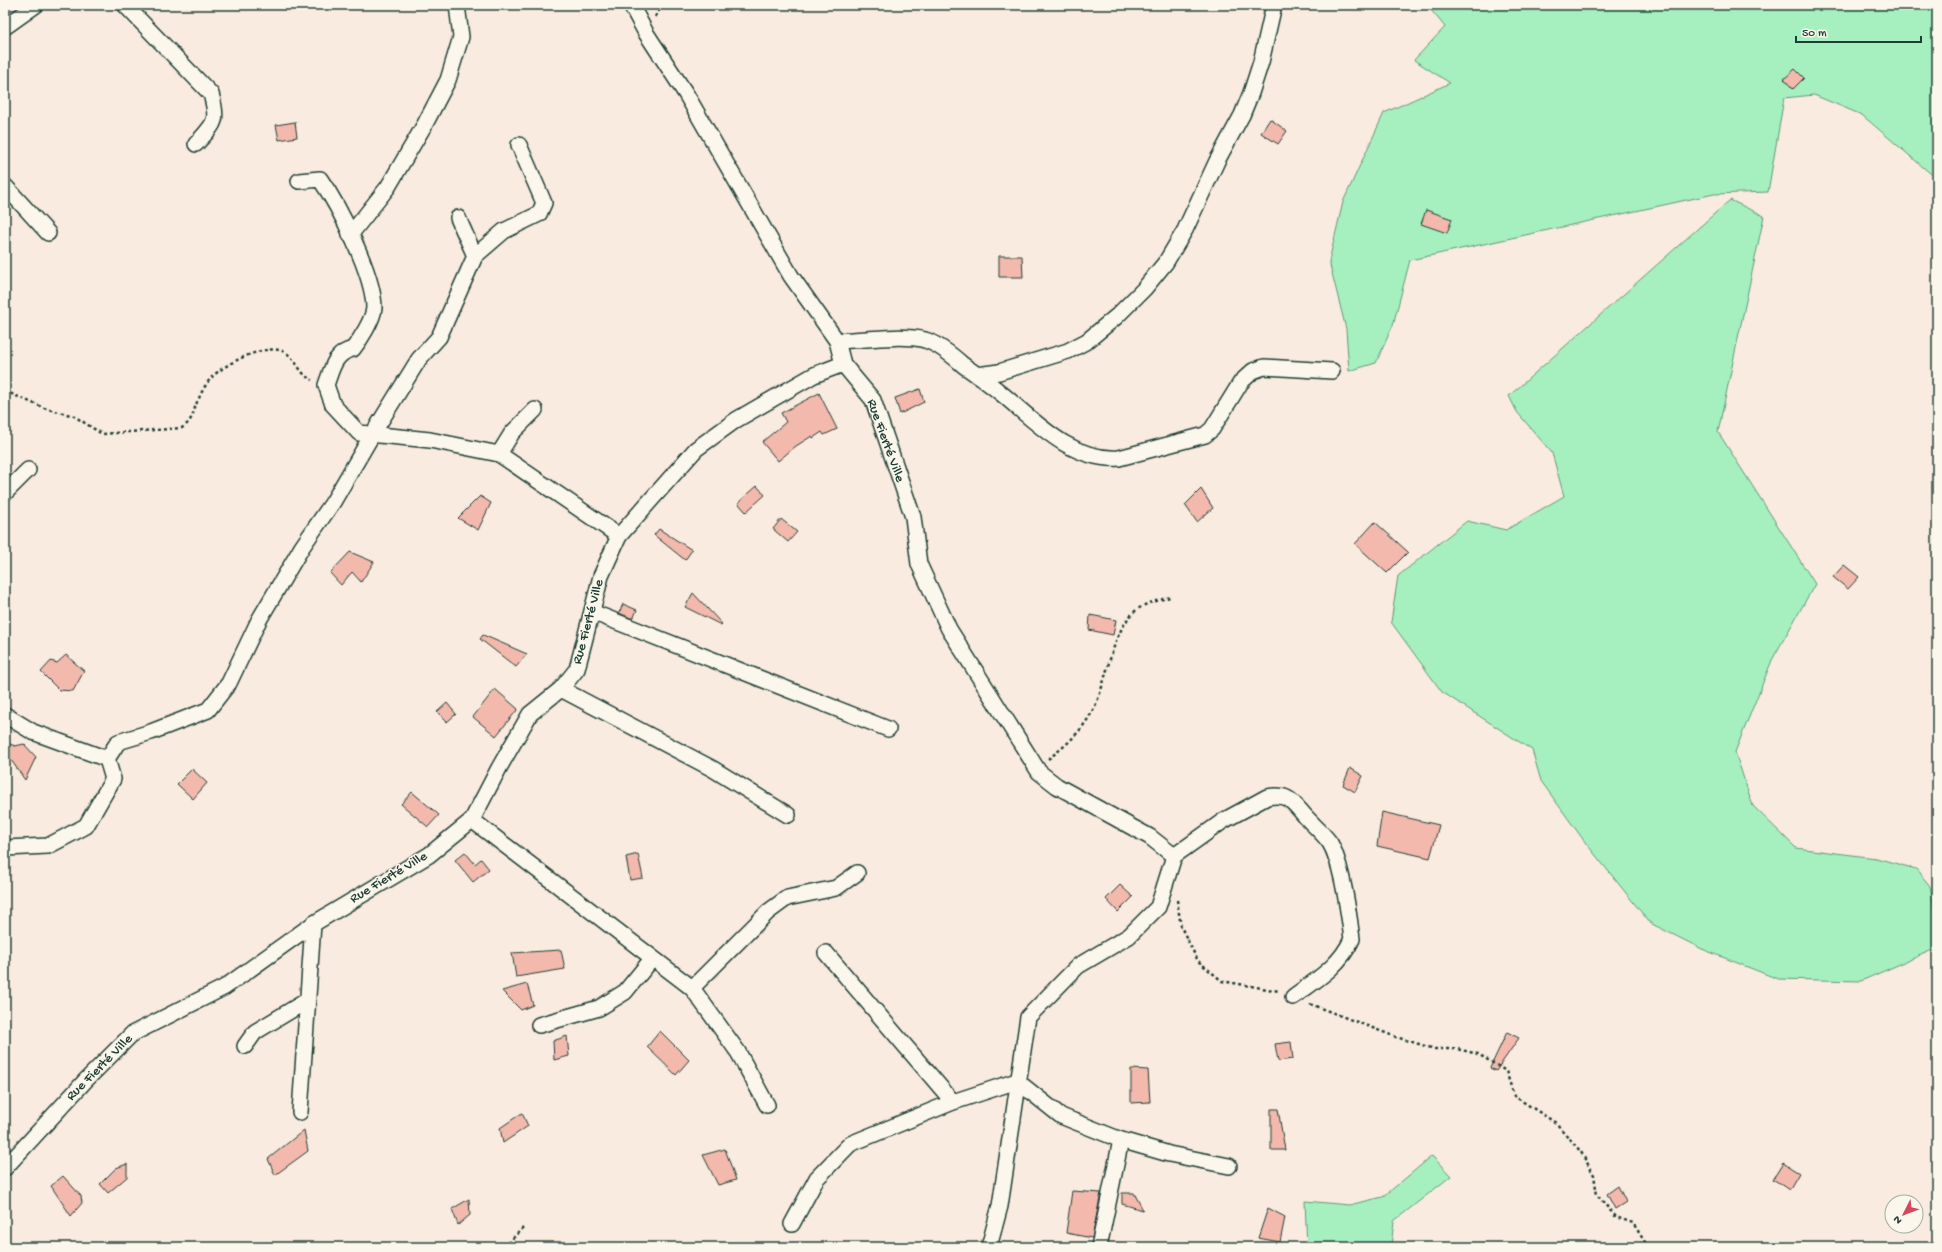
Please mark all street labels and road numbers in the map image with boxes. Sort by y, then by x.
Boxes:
street label: Rue Fierté Ville [862,397,908,486]
street label: Rue Fierté Ville [569,577,609,666]
street label: Rue Fierté Ville [347,848,431,908]
street label: Rue Fierté Ville [63,1031,137,1105]

